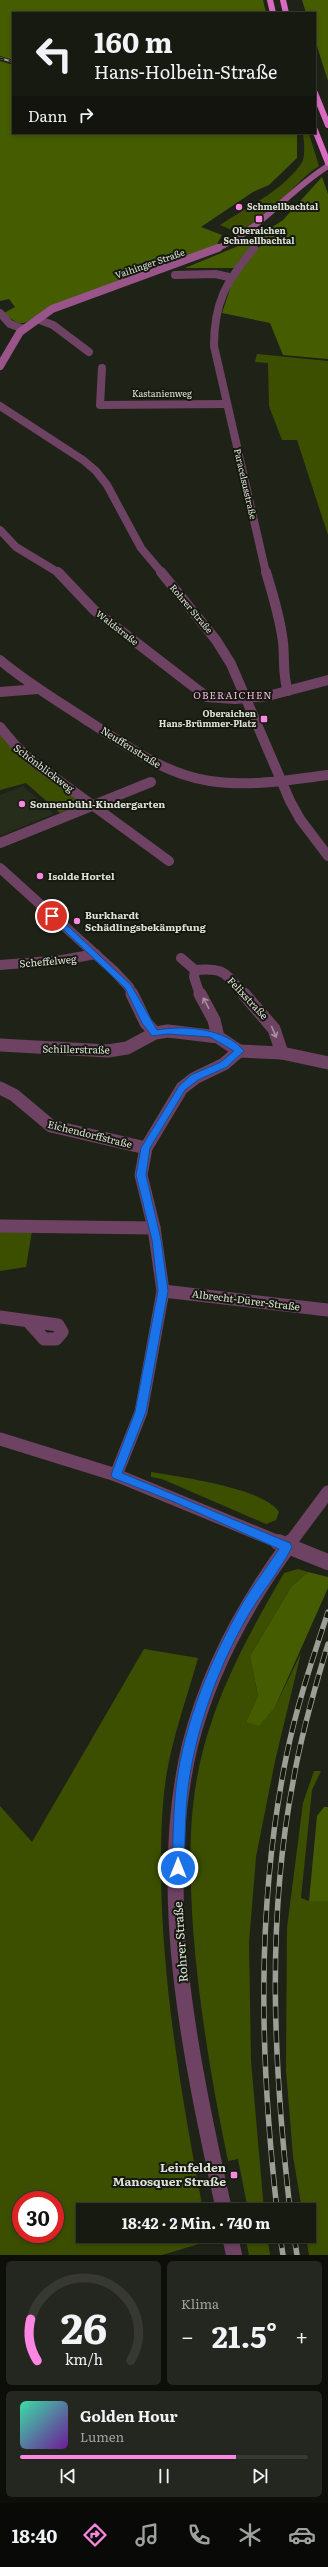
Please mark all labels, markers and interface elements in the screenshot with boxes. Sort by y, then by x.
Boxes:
text: 160 m [94,20,173,62]
icon: left [28,28,80,80]
text: Hans-Holbein-Straße [94,58,277,85]
text: Dann [28,104,67,127]
icon: right [75,104,97,126]
place label: Schmellbachtal [247,199,319,213]
marker: Schmellbachtal [234,202,244,212]
marker: Oberaichen Schmellbachtal [254,214,264,224]
place label: Oberaichen Schmellbachtal [223,223,295,247]
street label: Vaihinger Straße [113,244,187,282]
street label: Kastanienweg [132,386,193,400]
street label: Paracelsusstraße [231,447,261,521]
street label: Rohrer Straße [167,581,217,636]
street label: Waldstraße [93,606,142,648]
district label: OBERAICHEN [193,687,273,702]
place label: Oberaichen Hans-Brümmer-Platz [159,706,257,730]
marker: Oberaichen Hans-Brümmer-Platz [259,714,269,724]
street label: Neuffenstraße [98,722,164,771]
street label: Schönblickweg [11,740,78,796]
place label: Sonnenbühl-Kindergarten [30,796,165,811]
marker: Sonnenbühl-Kindergarten [17,799,27,809]
place label: Isolde Hortel [48,868,115,883]
marker: Isolde Hortel [35,871,45,881]
pin [35,899,69,933]
icon: arrive [41,905,63,927]
place label: Burkhardt Schädlingsbekämpfung [85,907,207,934]
marker: Burkhardt Schädlingsbekämpfung [72,916,82,926]
street label: Scheffelweg [19,951,78,970]
street label: Felixstraße [225,973,272,1022]
one-way arrow [202,997,209,1009]
one-way arrow [271,1026,279,1038]
street label: Schillerstraße [42,1040,110,1057]
street label: Eichendorffstraße [46,1116,134,1151]
street label: Albrecht-Dürer-Straße [191,1285,301,1314]
position arrow [157,1847,199,1889]
street label: Rohrer Straße [168,1901,192,1983]
place label: Leinfelden Manosquer Straße [113,2158,227,2190]
marker: Leinfelden Manosquer Straße [229,2170,239,2180]
speed limit sign: 30 [12,2191,64,2243]
text: 18:42 · 2 Min. · 740 m [122,2211,270,2234]
text: Klima [181,2294,219,2313]
text: 26 [60,2295,107,2357]
text: 21.5° [212,2313,277,2357]
text: − [181,2319,194,2352]
text: + [295,2319,308,2352]
text: km/h [64,2348,103,2369]
text: Golden Hour [80,2404,178,2427]
text: Lumen [80,2427,124,2446]
icon: previous [57,2465,79,2487]
icon: pause [153,2465,175,2487]
icon: next [249,2465,271,2487]
icon: directions [81,2521,109,2549]
icon: music [133,2521,161,2549]
icon: phone [185,2521,213,2549]
icon: climate [236,2521,264,2549]
icon: car [288,2521,316,2549]
text: 18:40 [12,2522,57,2549]

